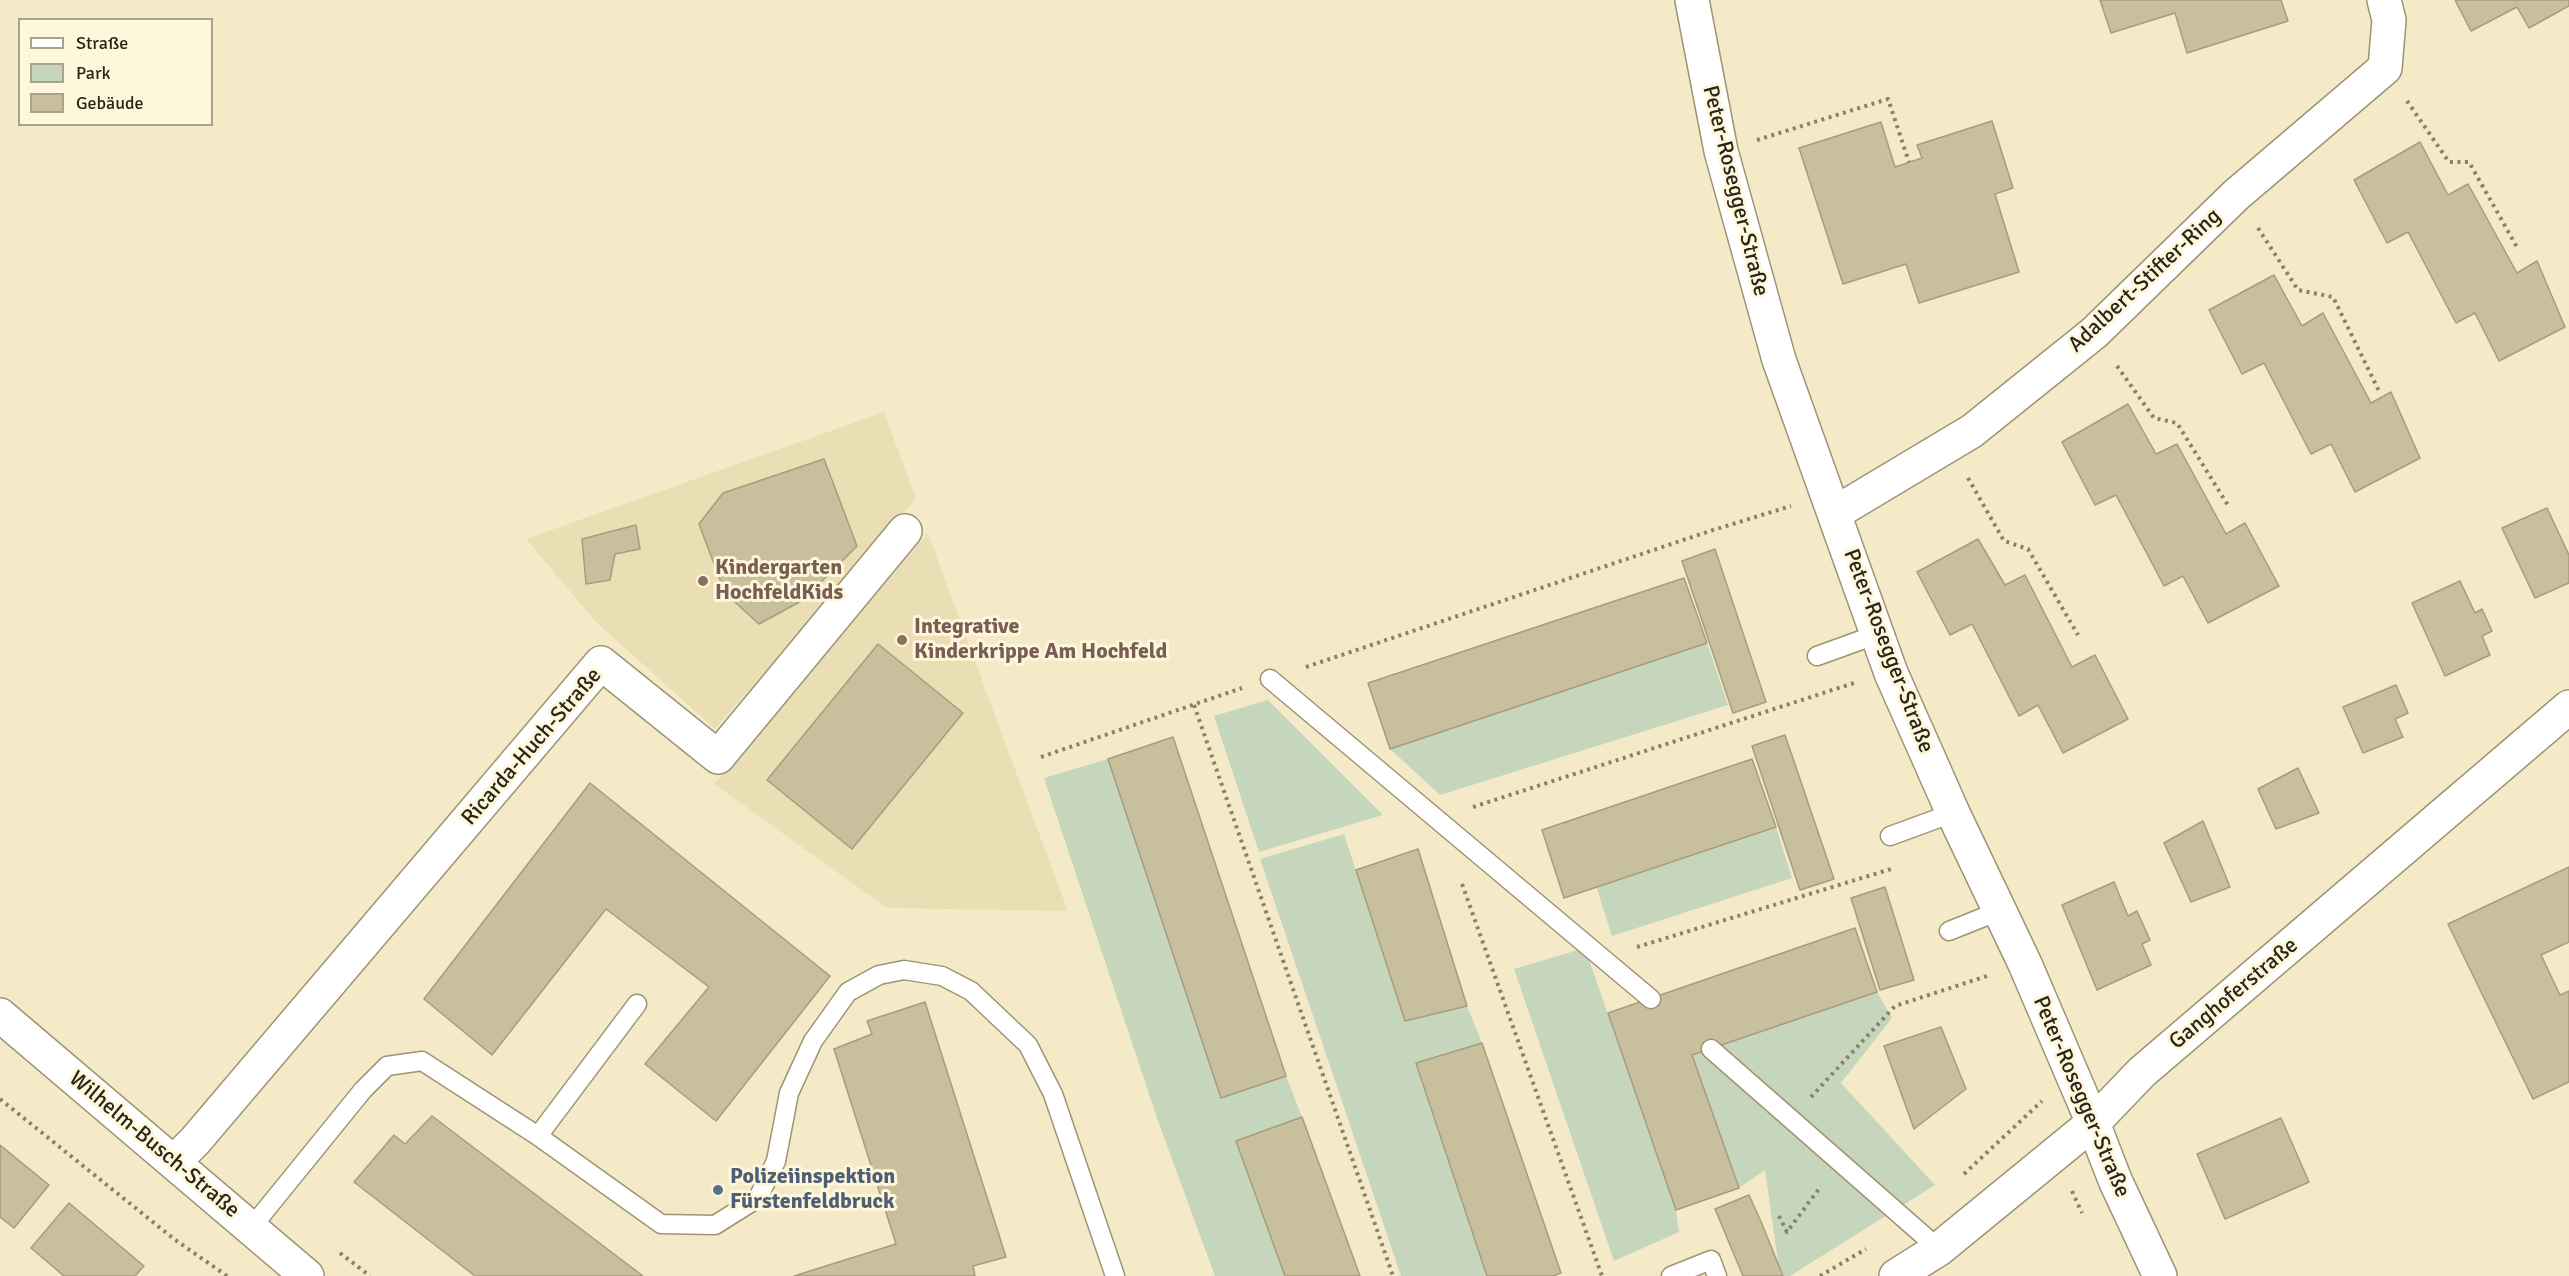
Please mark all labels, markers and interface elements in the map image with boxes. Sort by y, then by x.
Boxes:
legend [18,18,213,126]
text: Straße [76,32,128,54]
text: Park [76,62,111,84]
street label: Peter-Rosegger-Straße [1696,83,1774,299]
text: Gebäude [76,92,144,114]
street label: Adalbert-Stifter-Ring [2063,204,2227,358]
street label: Peter-Rosegger-Straße [1837,545,1939,757]
place label: Kindergarten HochfeldKids [715,555,843,606]
marker: Kindergarten HochfeldKids [696,574,710,588]
place label: Integrative Kinderkrippe Am Hochfeld [914,614,1167,666]
marker: Integrative Kinderkrippe Am Hochfeld [895,633,909,647]
street label: Ricarda-Huch-Straße [456,663,608,831]
street label: Ganghoferstraße [2164,933,2304,1055]
street label: Peter-Rosegger-Straße [2027,992,2135,1202]
street label: Wilhelm-Busch-Straße [63,1066,245,1224]
place label: Polizeiinspektion Fürstenfeldbruck [730,1164,895,1216]
marker: Polizeiinspektion Fürstenfeldbruck [711,1183,725,1197]

